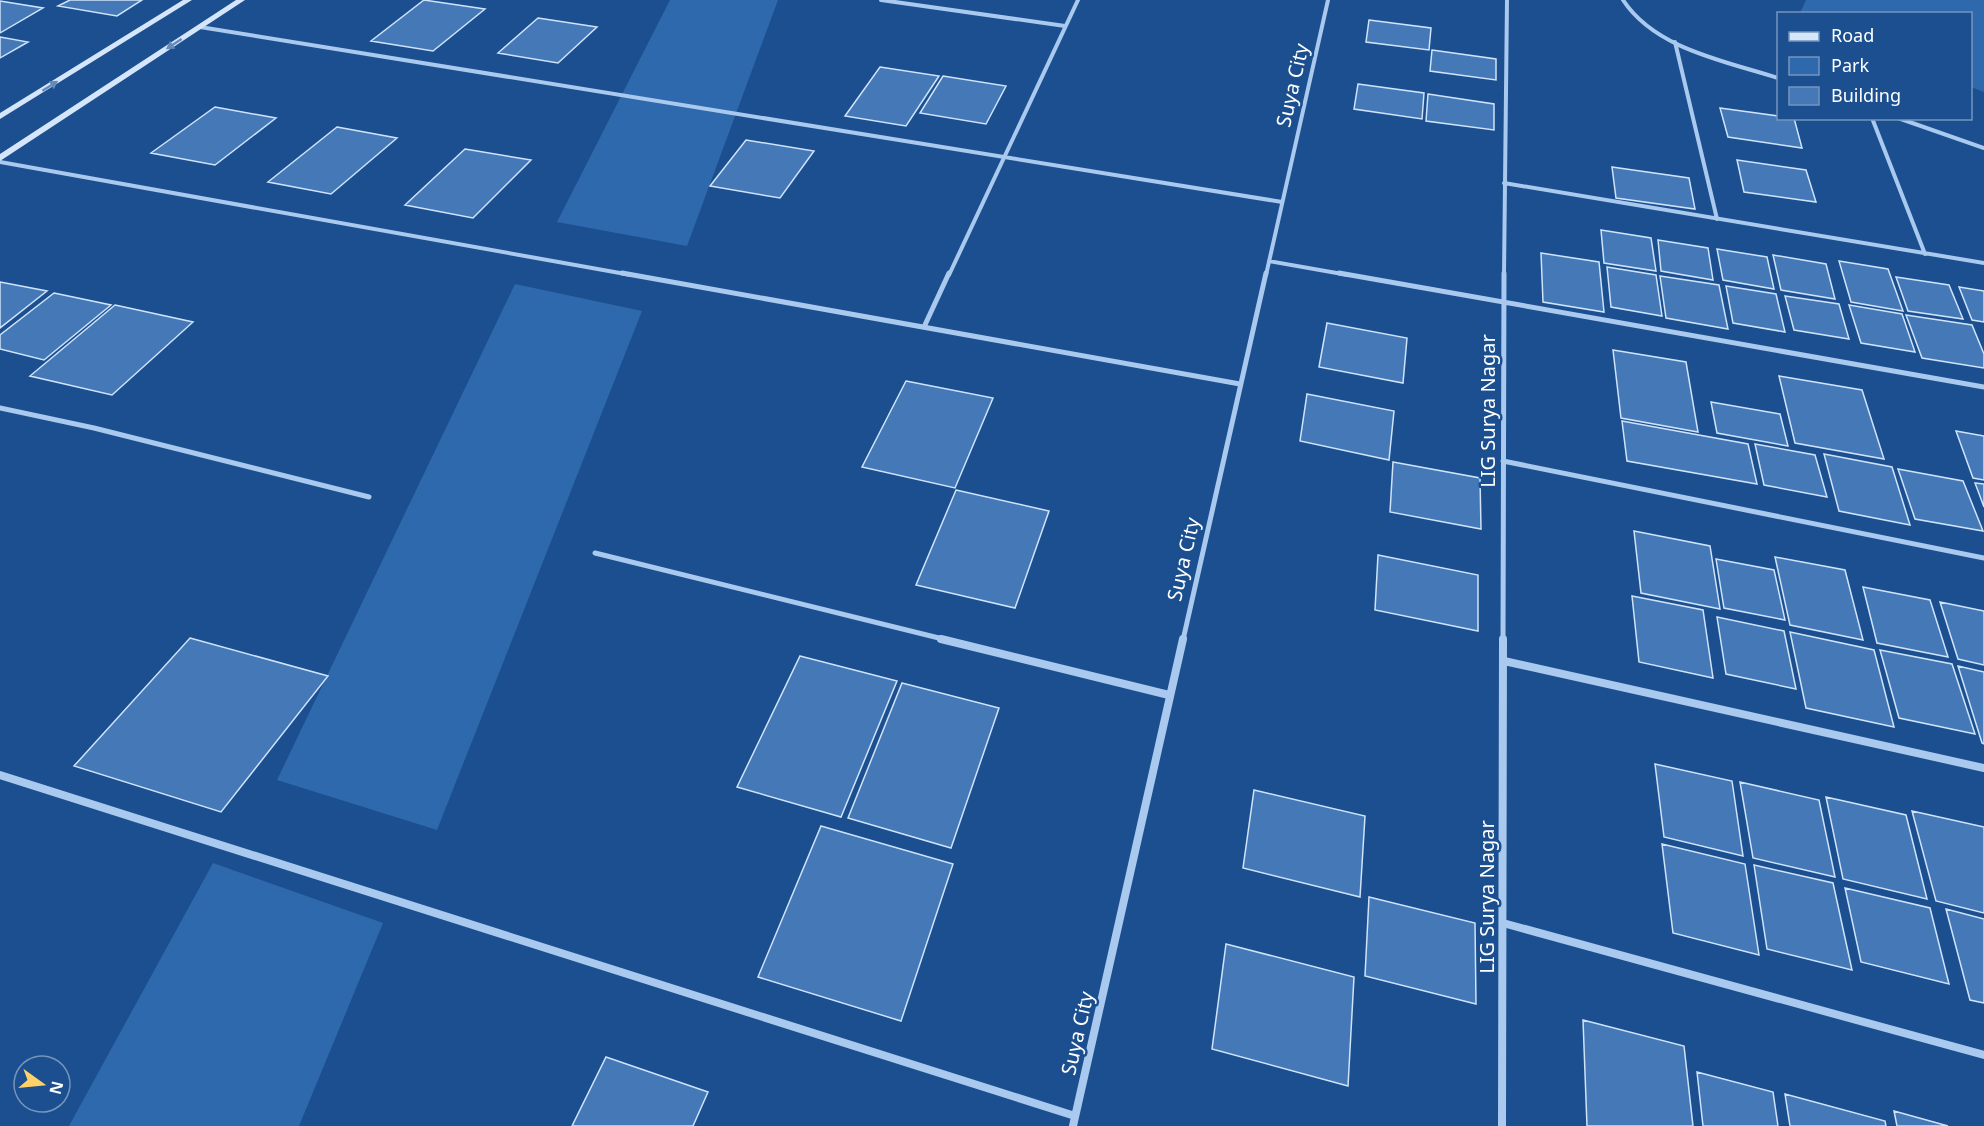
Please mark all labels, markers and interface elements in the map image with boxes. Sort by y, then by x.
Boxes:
legend [1777,12,1972,120]
text: Road [1831,23,1874,47]
one-way arrow [166,38,182,49]
street label: Suya City [1269,40,1315,130]
text: Park [1831,53,1869,77]
one-way arrow [42,81,58,92]
text: Building [1831,83,1901,107]
street label: LIG Surya Nagar [1474,334,1501,488]
street label: Suya City [1160,514,1206,604]
street label: LIG Surya Nagar [1473,820,1500,974]
street label: Suya City [1054,988,1100,1078]
north arrow [12,1054,72,1114]
text: N [44,1079,69,1097]

